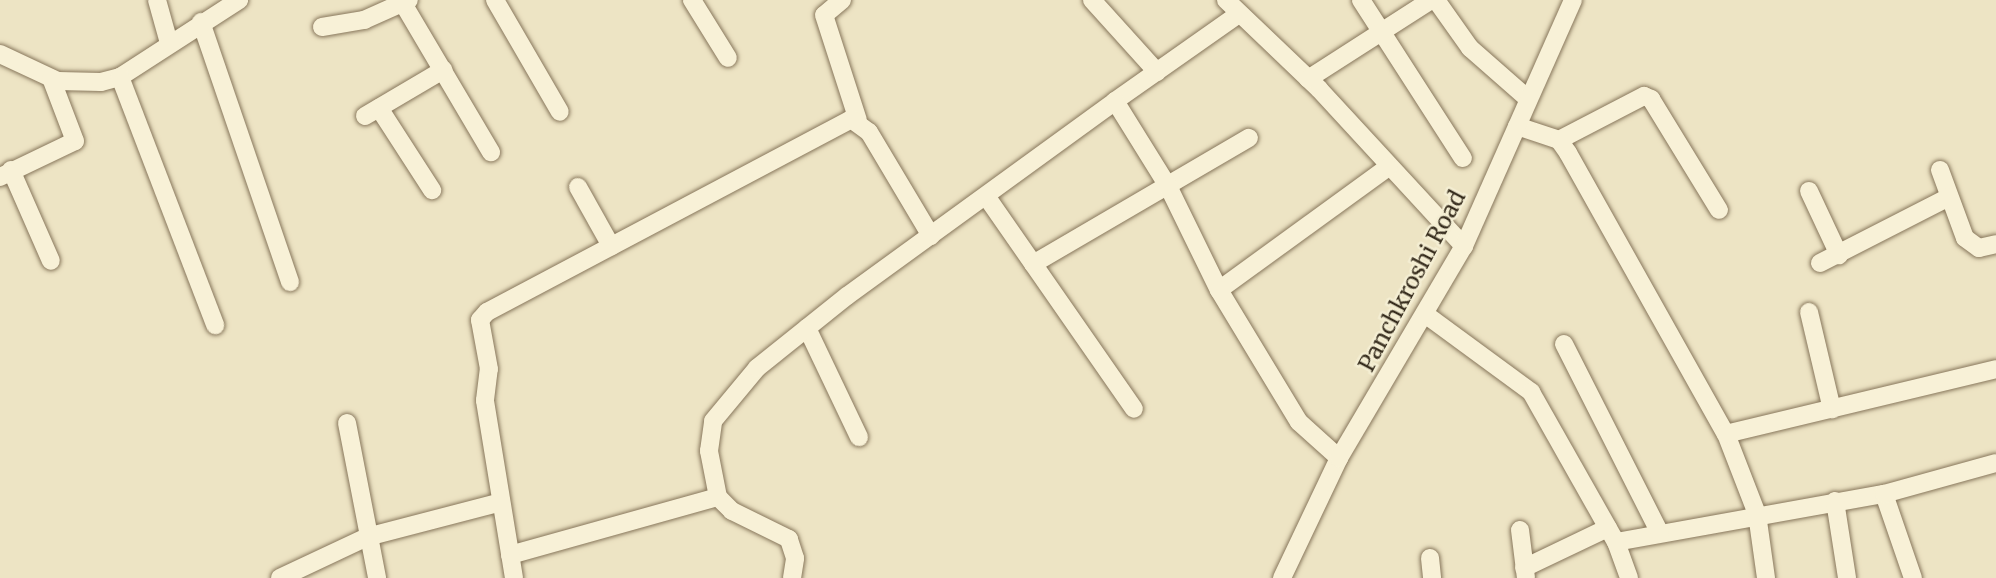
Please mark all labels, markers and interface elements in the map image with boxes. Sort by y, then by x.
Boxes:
street label: Panchkroshi Road [1353,186,1471,376]

